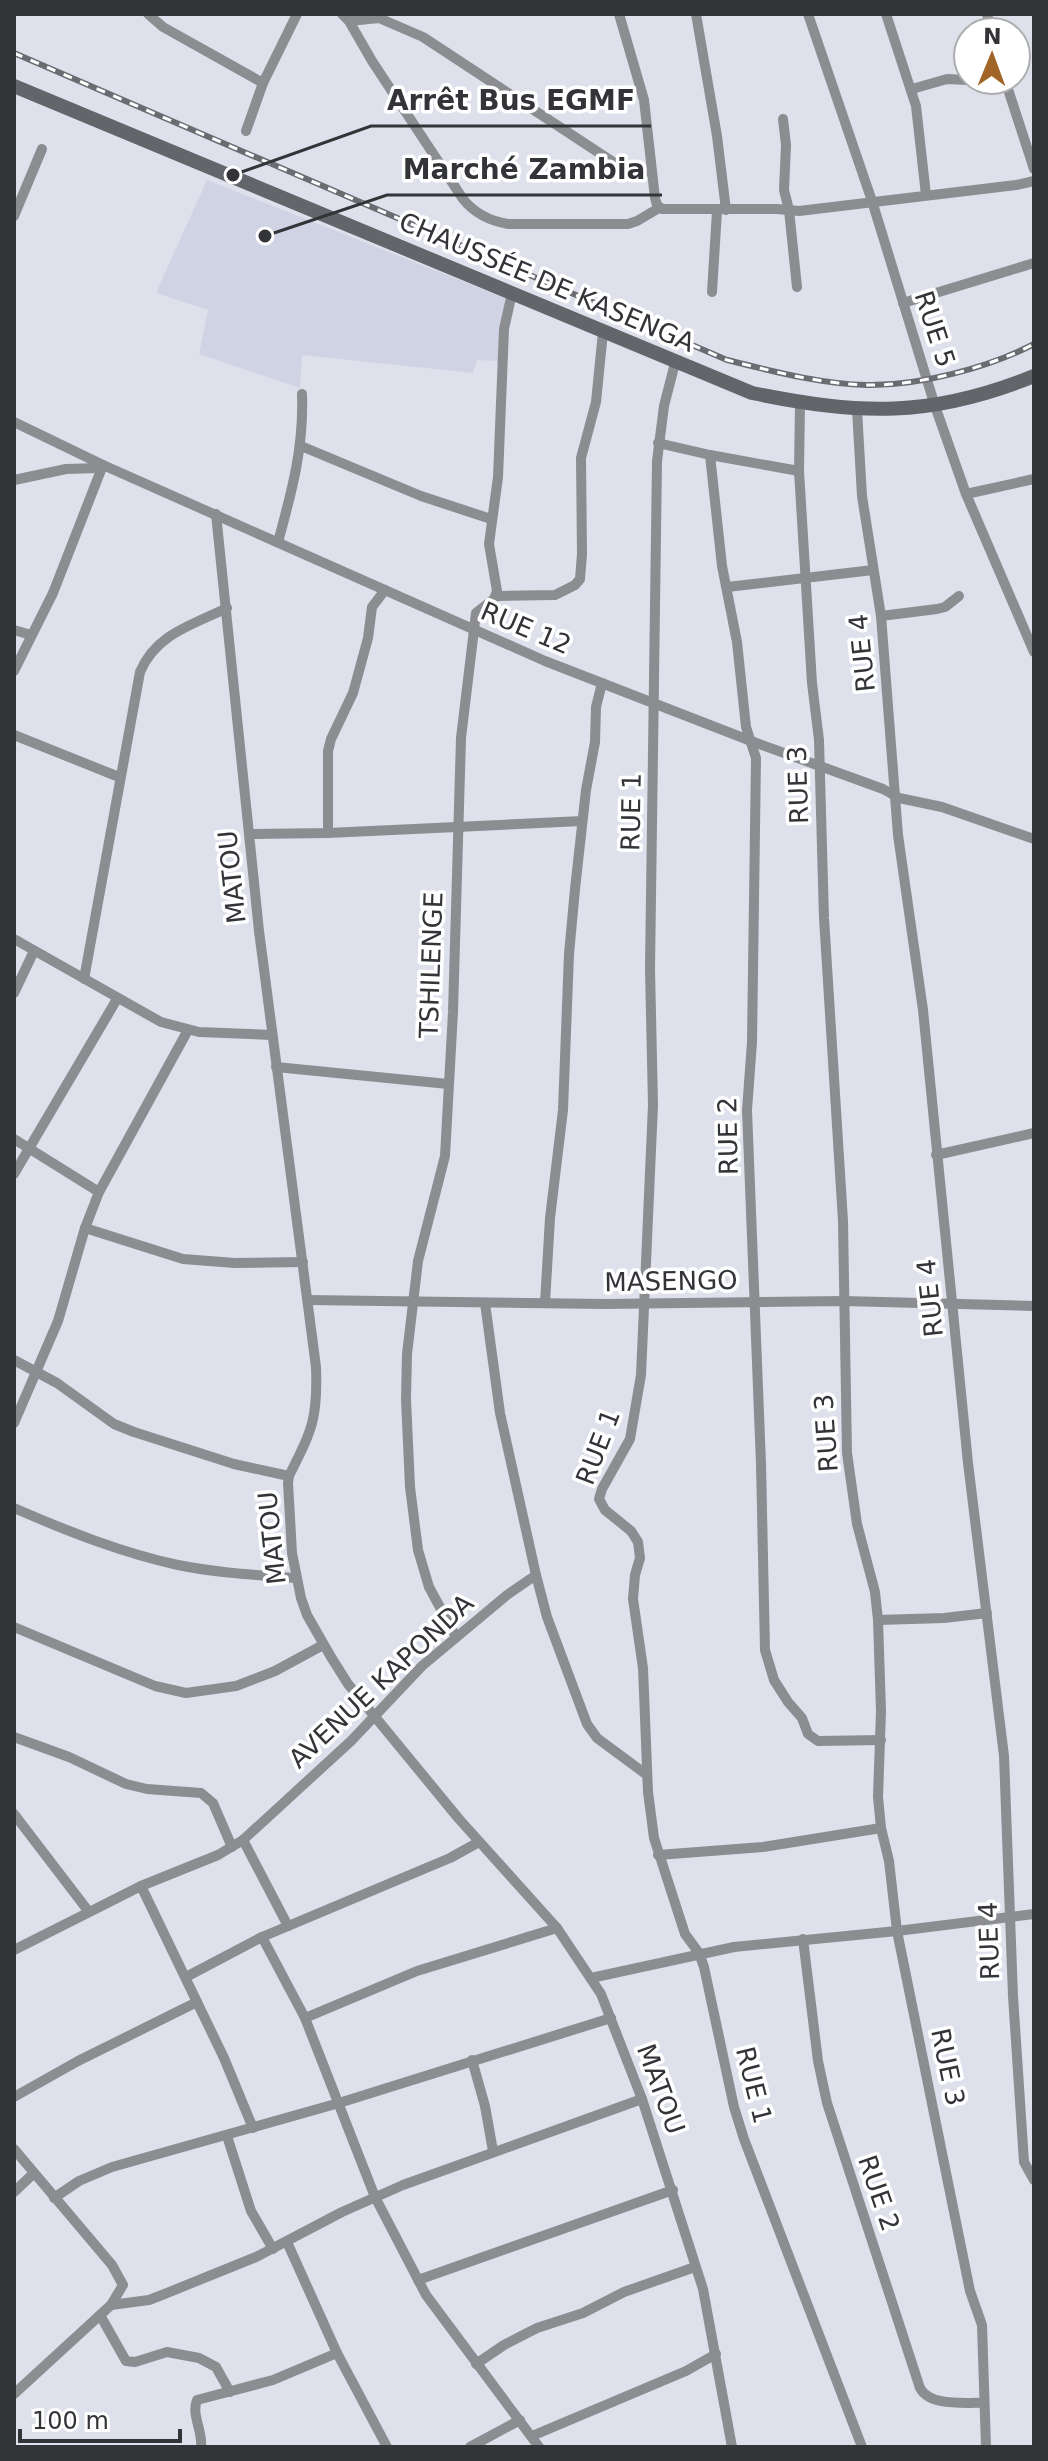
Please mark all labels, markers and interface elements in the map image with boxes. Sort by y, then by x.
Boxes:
north arrow [952,16,1032,96]
text: N [983,24,1002,49]
callout: Arrêt Bus EGMF [371,74,651,126]
text: Arrêt Bus EGMF [387,84,635,117]
callout: Marché Zambia [387,143,662,195]
text: Marché Zambia [403,153,645,186]
street label: CHAUSSÉE DE KASENGA [395,205,700,358]
street label: RUE 5 [909,287,961,371]
street label: RUE 12 [476,596,576,660]
street label: RUE 4 [843,612,881,694]
street label: RUE 3 [782,745,814,825]
street label: RUE 1 [615,773,647,851]
street label: MATOU [212,829,252,925]
street label: TSHILENGE [413,891,449,1040]
street label: RUE 2 [712,1097,744,1175]
street label: RUE 4 [911,1257,949,1339]
street label: MASENGO [604,1265,738,1297]
street label: RUE 3 [808,1393,844,1473]
street label: RUE 1 [570,1405,626,1489]
street label: MATOU [252,1490,292,1586]
street label: AVENUE KAPONDA [283,1588,479,1774]
street label: RUE 4 [973,1901,1005,1981]
street label: RUE 3 [925,2026,971,2108]
street label: MATOU [631,2040,691,2138]
street label: RUE 1 [730,2043,778,2127]
street label: RUE 2 [852,2151,906,2235]
scale bar [20,2393,180,2443]
text: 100 m [32,2407,109,2435]

